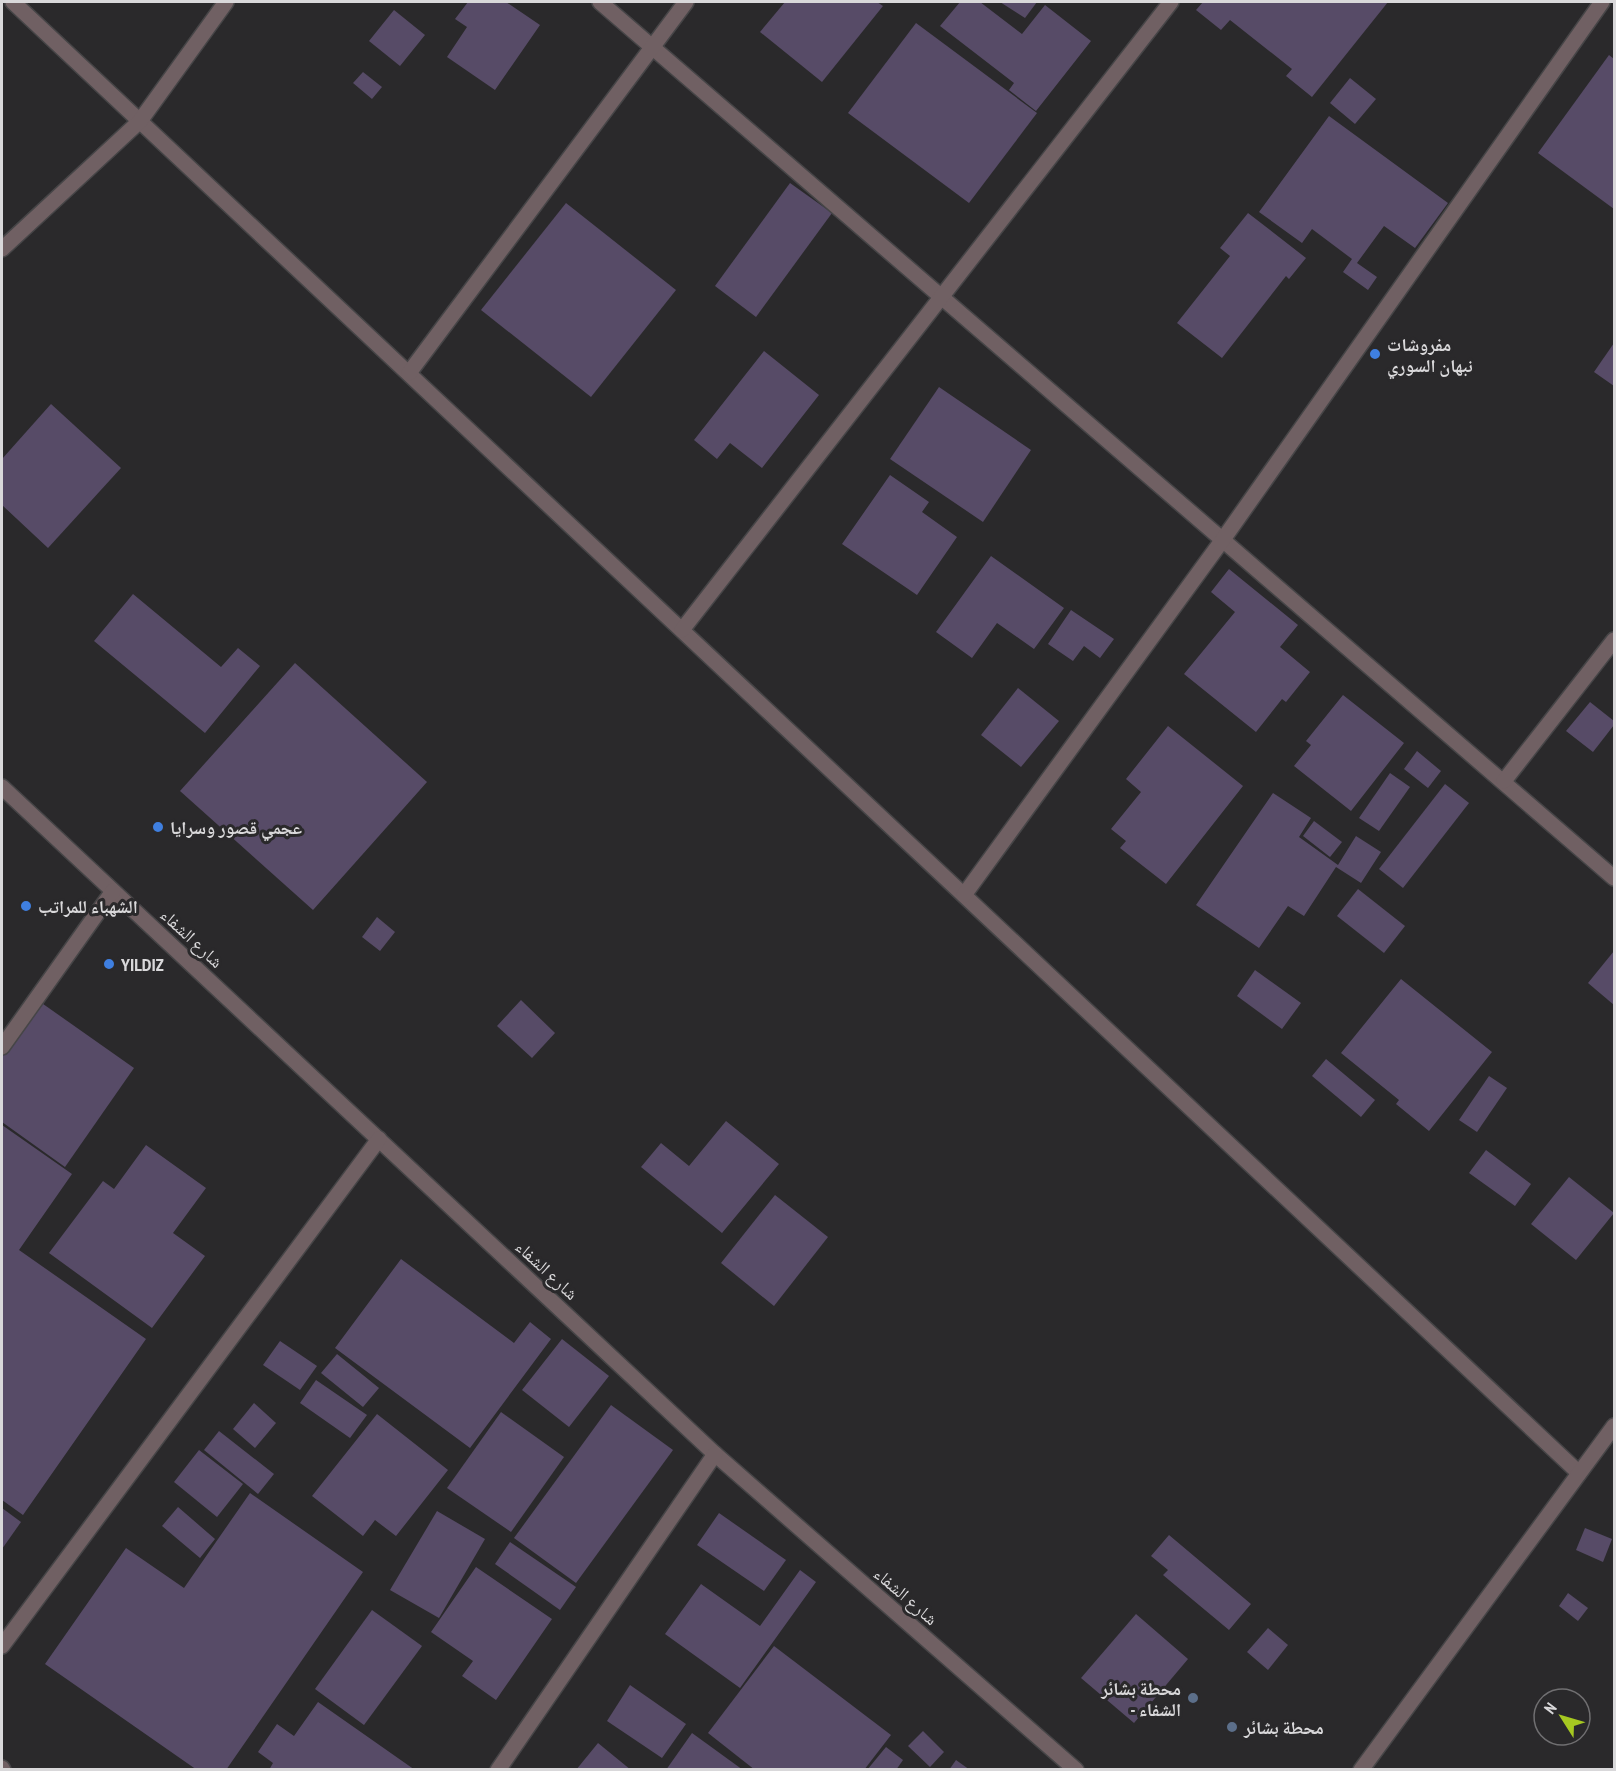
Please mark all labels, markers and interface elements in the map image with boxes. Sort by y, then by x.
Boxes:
place label: مفروشات نبهان السوري [1387,333,1473,380]
marker: مفروشات نبهان السوري [1368,347,1382,361]
place label: عجمي قصور وسرايا [170,816,302,842]
marker: عجمي قصور وسرايا [151,820,165,834]
place label: الشهباء للمراتب [38,895,138,918]
marker: الشهباء للمراتب [19,899,33,913]
street label: شارع الشفاء [156,903,228,973]
place label: YILDIZ [120,953,164,976]
marker: YILDIZ [102,957,116,971]
street label: شارع الشفاء [511,1235,583,1305]
street label: شارع الشفاء [869,1562,943,1630]
place label: محطة بشائر - الشفاء [1100,1677,1181,1721]
north arrow [1532,1687,1592,1747]
marker: محطة بشائر - الشفاء [1186,1691,1200,1705]
text: N [1539,1699,1561,1717]
place label: محطة بشائر [1243,1716,1324,1739]
marker: محطة بشائر [1225,1720,1239,1734]

